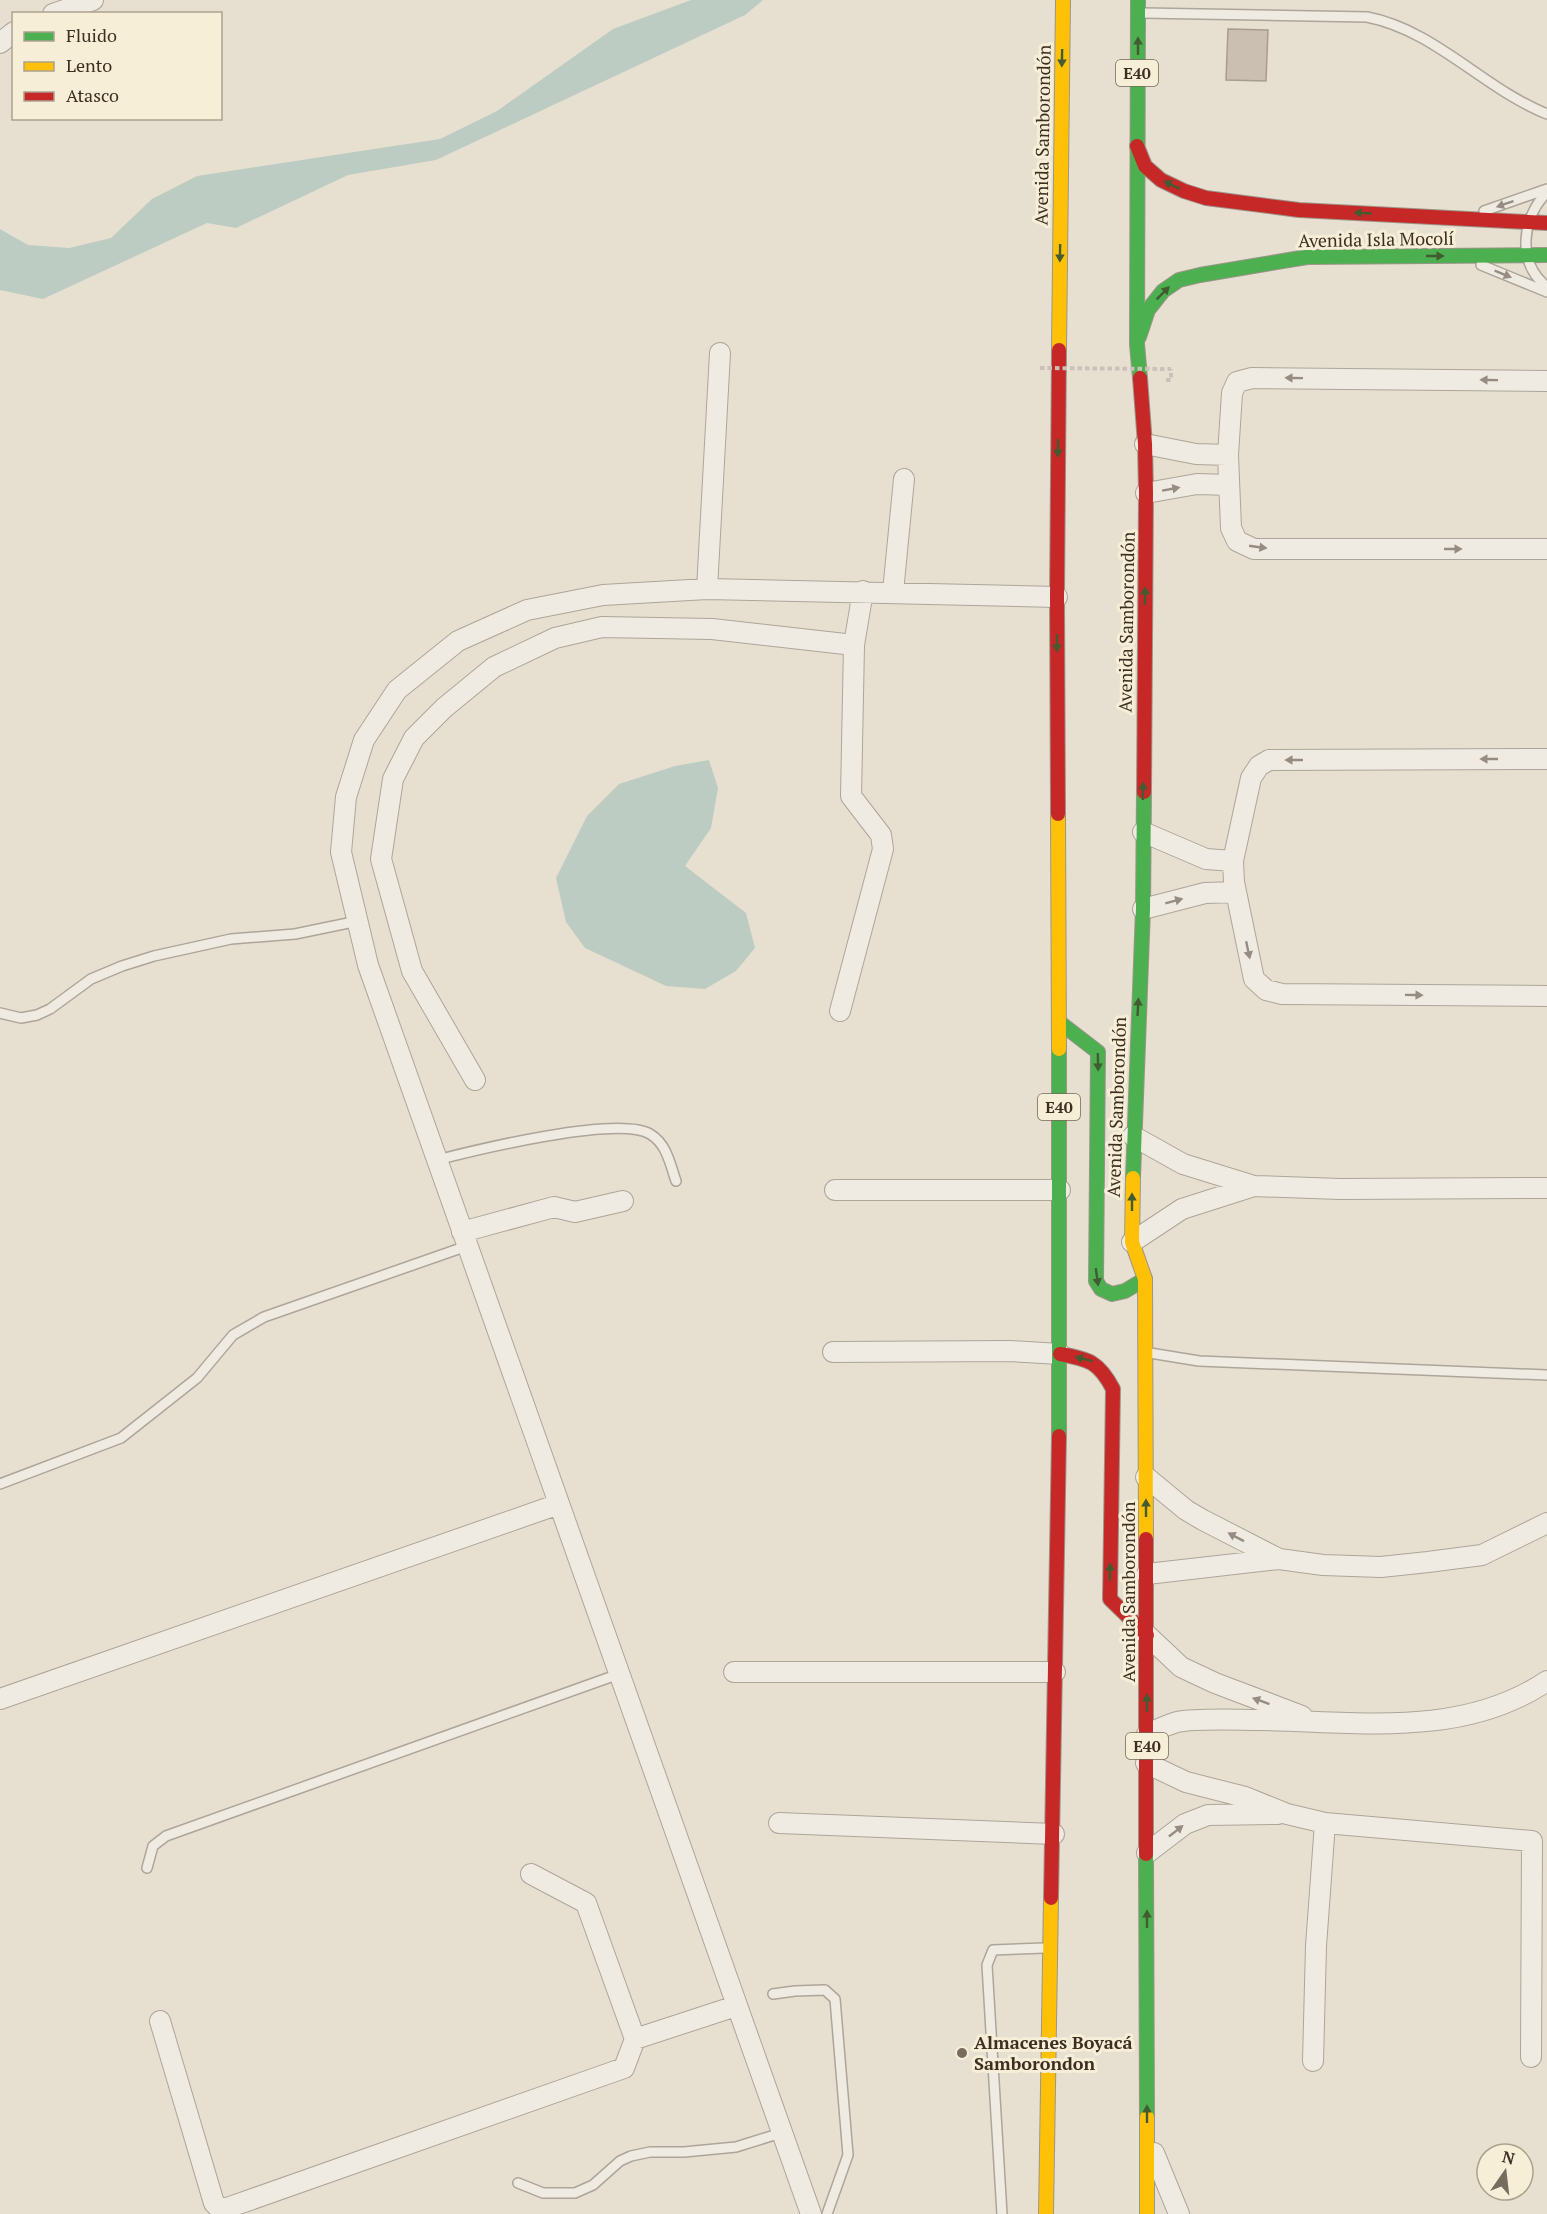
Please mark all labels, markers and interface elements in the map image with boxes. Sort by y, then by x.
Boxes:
legend [12,12,222,120]
text: Fluido [66,23,117,47]
one-way arrow [1133,36,1143,55]
street label: Avenida Samborondón [1028,44,1056,226]
one-way arrow [1057,49,1067,68]
text: Lento [66,53,112,77]
road number: E40 [1116,60,1158,86]
text: Atasco [66,83,119,107]
one-way arrow [1163,180,1180,190]
one-way arrow [1496,199,1514,209]
one-way arrow [1354,209,1373,218]
street label: Avenida Isla Mocolí [1298,226,1455,252]
one-way arrow [1055,244,1065,263]
one-way arrow [1425,251,1444,261]
one-way arrow [1495,269,1513,279]
one-way arrow [1156,286,1170,300]
one-way arrow [1284,373,1303,383]
one-way arrow [1479,375,1498,385]
one-way arrow [1053,439,1063,458]
one-way arrow [1162,484,1181,493]
street label: Avenida Samborondón [1112,531,1140,713]
one-way arrow [1249,543,1268,552]
one-way arrow [1443,544,1462,554]
one-way arrow [1140,586,1150,605]
one-way arrow [1052,634,1062,653]
one-way arrow [1479,754,1498,764]
one-way arrow [1284,755,1303,765]
one-way arrow [1138,781,1148,800]
one-way arrow [1165,896,1183,905]
one-way arrow [1244,940,1253,959]
one-way arrow [1405,990,1424,1000]
one-way arrow [1134,997,1143,1016]
street label: Avenida Samborondón [1101,1016,1131,1198]
one-way arrow [1093,1052,1102,1071]
road number: E40 [1038,1094,1080,1120]
one-way arrow [1127,1192,1137,1211]
one-way arrow [1093,1268,1102,1287]
one-way arrow [1075,1354,1093,1364]
one-way arrow [1141,1498,1151,1517]
street label: Avenida Samborondón [1116,1501,1140,1682]
one-way arrow [1227,1532,1244,1542]
one-way arrow [1105,1562,1115,1581]
one-way arrow [1142,1693,1152,1712]
one-way arrow [1252,1695,1270,1705]
road number: E40 [1126,1733,1168,1759]
one-way arrow [1168,1826,1183,1838]
one-way arrow [1142,1909,1152,1928]
place label: Almacenes Boyacá Samborondon [974,2030,1133,2075]
marker: Almacenes Boyacá Samborondon [955,2046,969,2060]
one-way arrow [1142,2104,1152,2123]
north arrow [1475,2142,1535,2202]
text: N [1500,2145,1517,2170]

